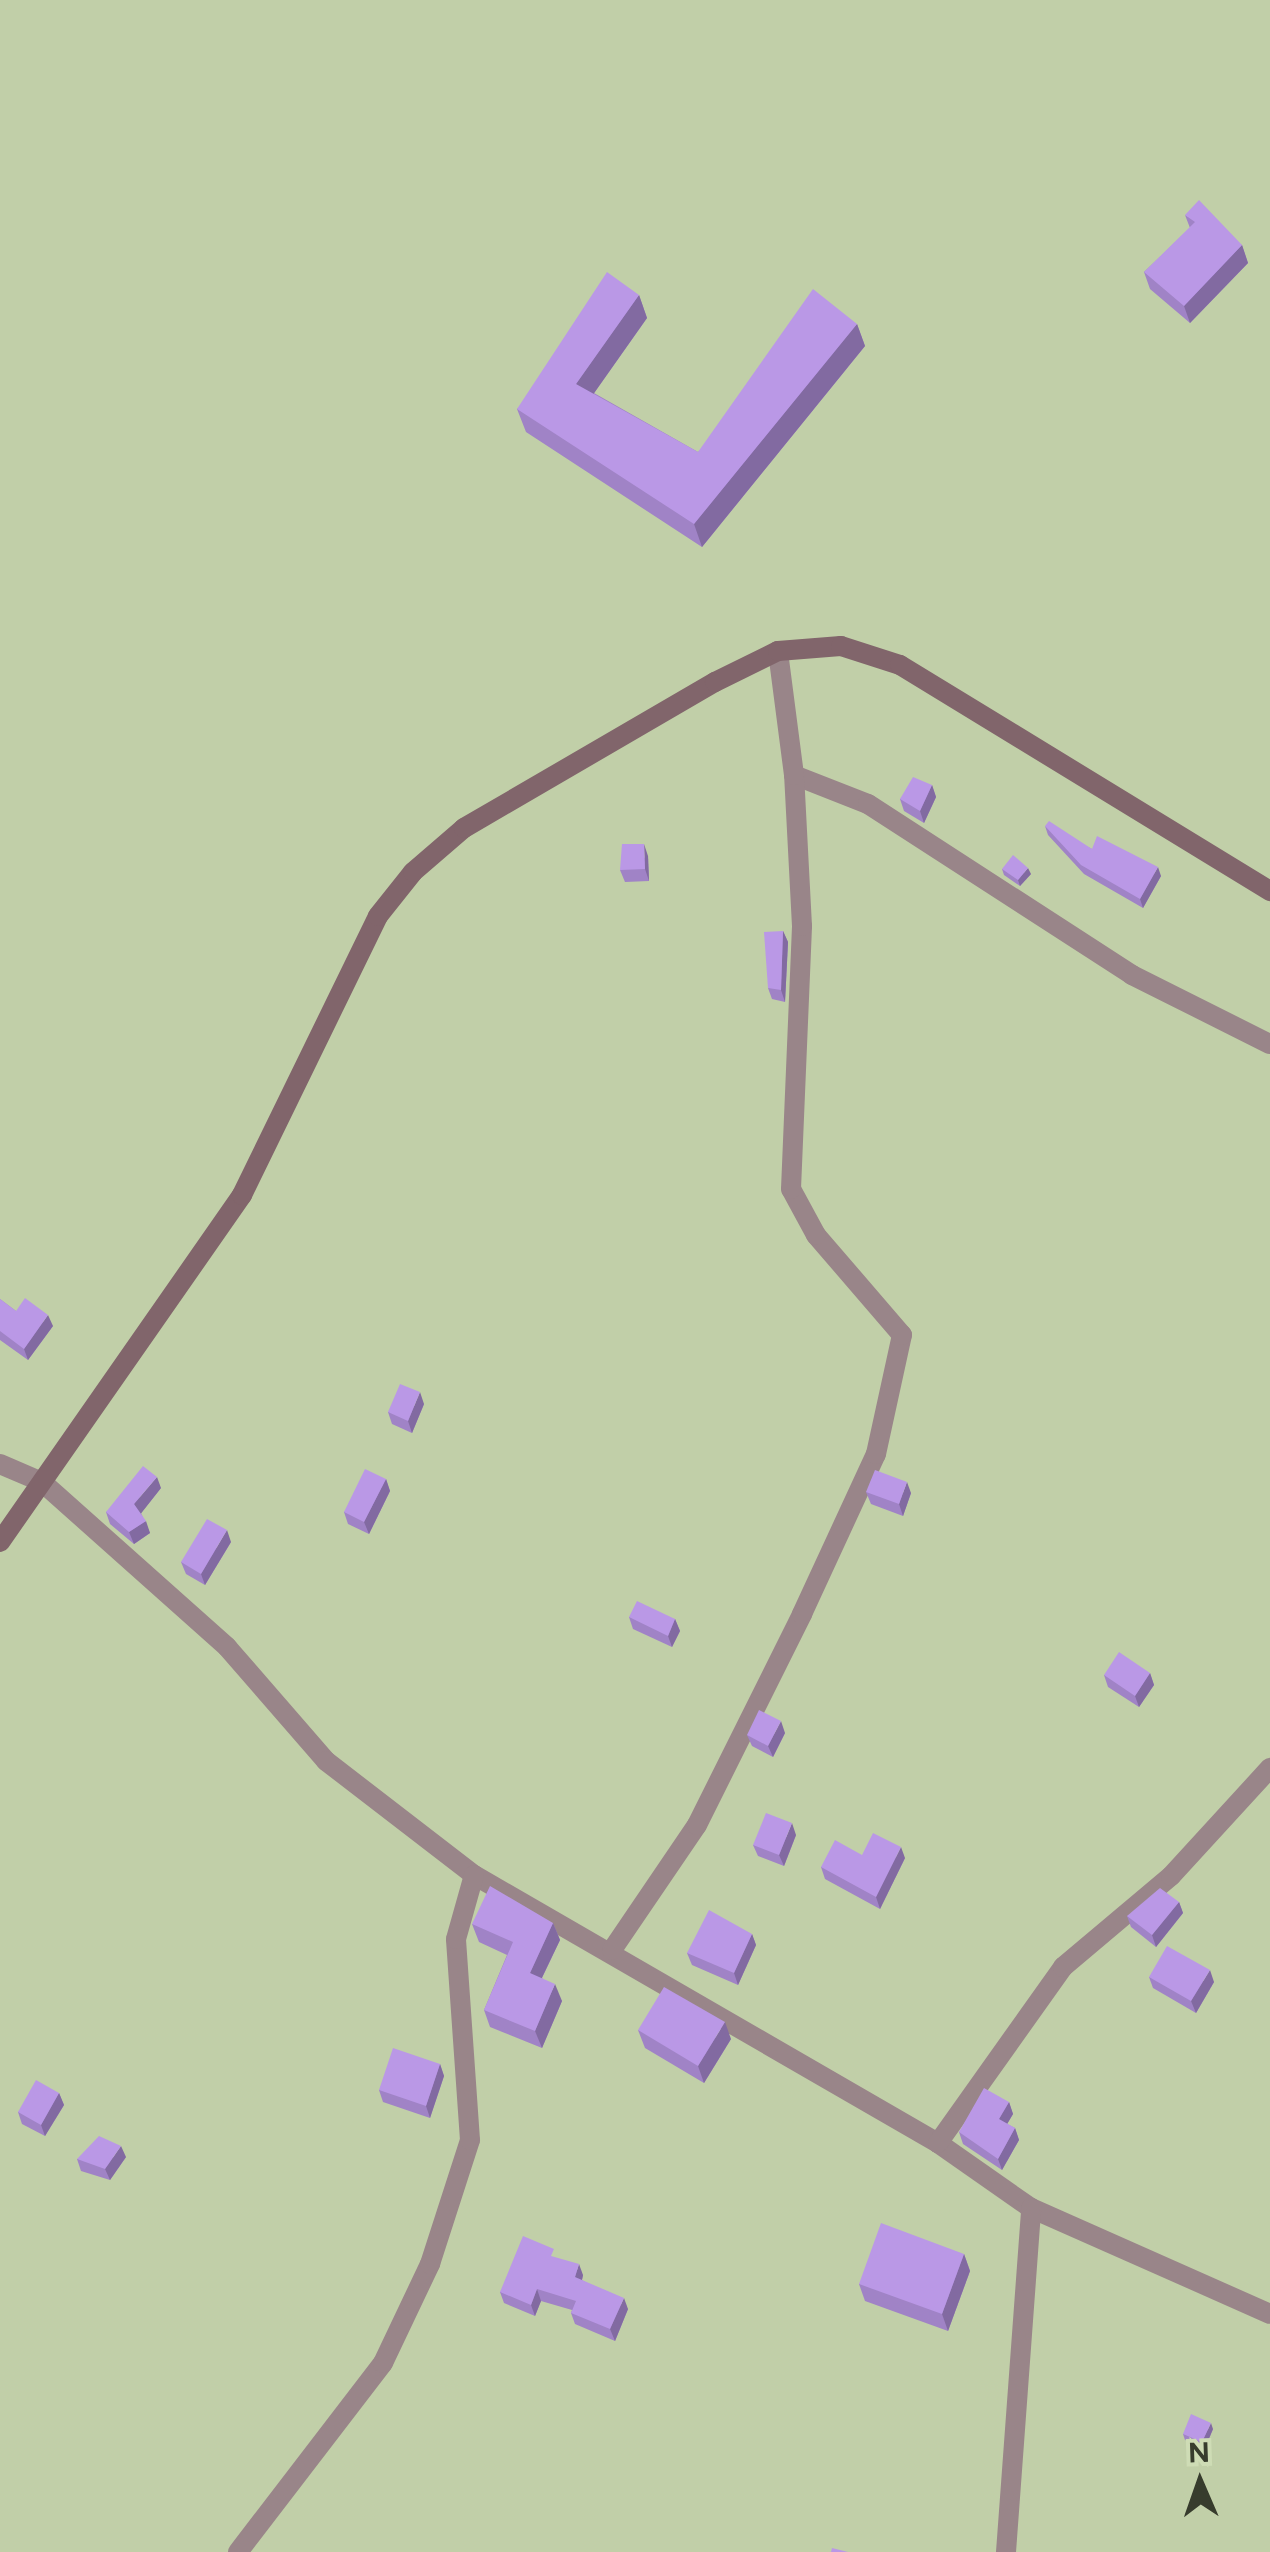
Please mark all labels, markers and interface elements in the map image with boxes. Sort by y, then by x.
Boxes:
north arrow [1150,2432,1250,2532]
text: N [1188,2435,1210,2469]

